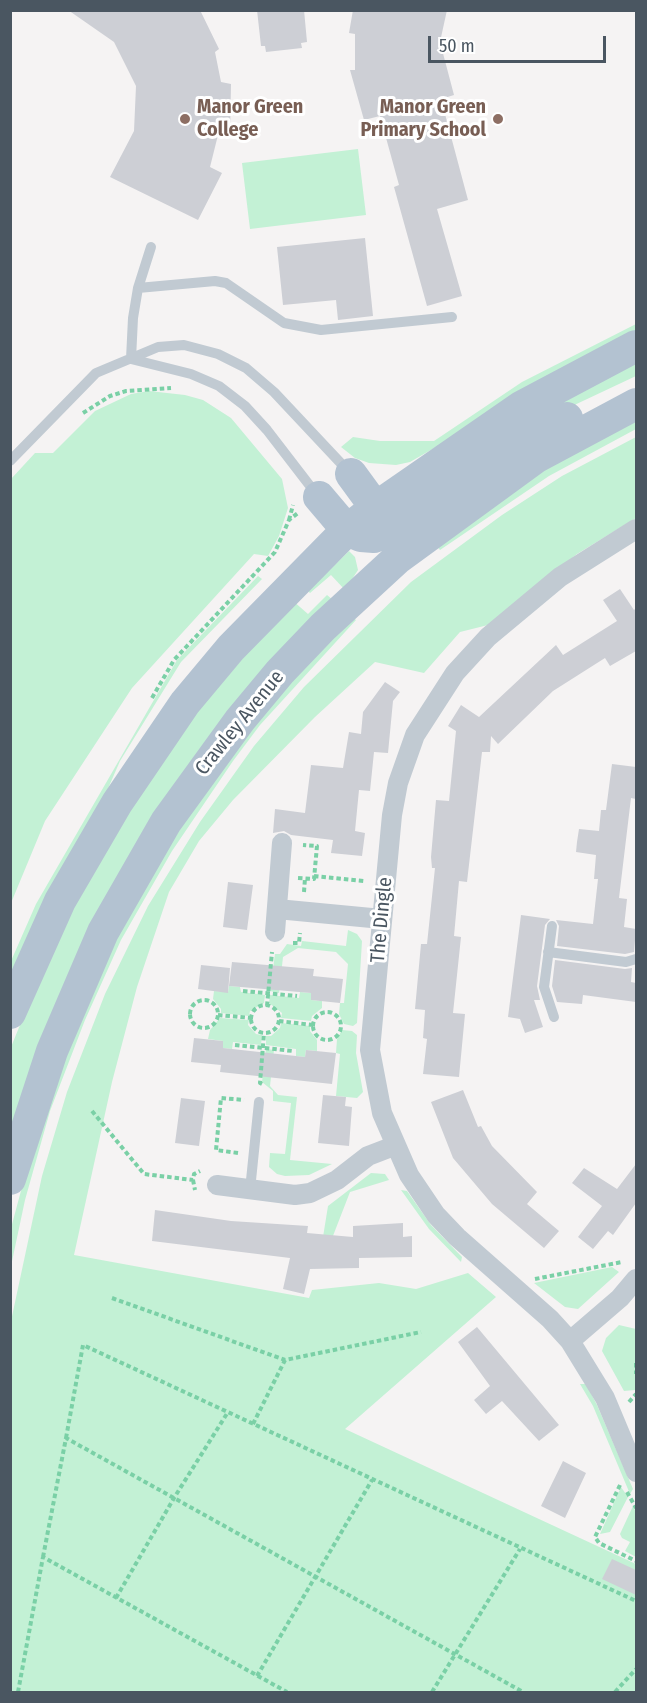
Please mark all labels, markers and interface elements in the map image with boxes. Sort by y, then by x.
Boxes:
scale bar [431,24,610,62]
text: 50 m [439,35,475,57]
place label: Manor Green College [197,95,303,142]
place label: Manor Green Primary School [360,95,486,142]
marker: Manor Green College [178,112,192,126]
marker: Manor Green Primary School [491,112,505,126]
street label: Crawley Avenue [190,666,290,780]
street label: The Dingle [366,876,398,964]

